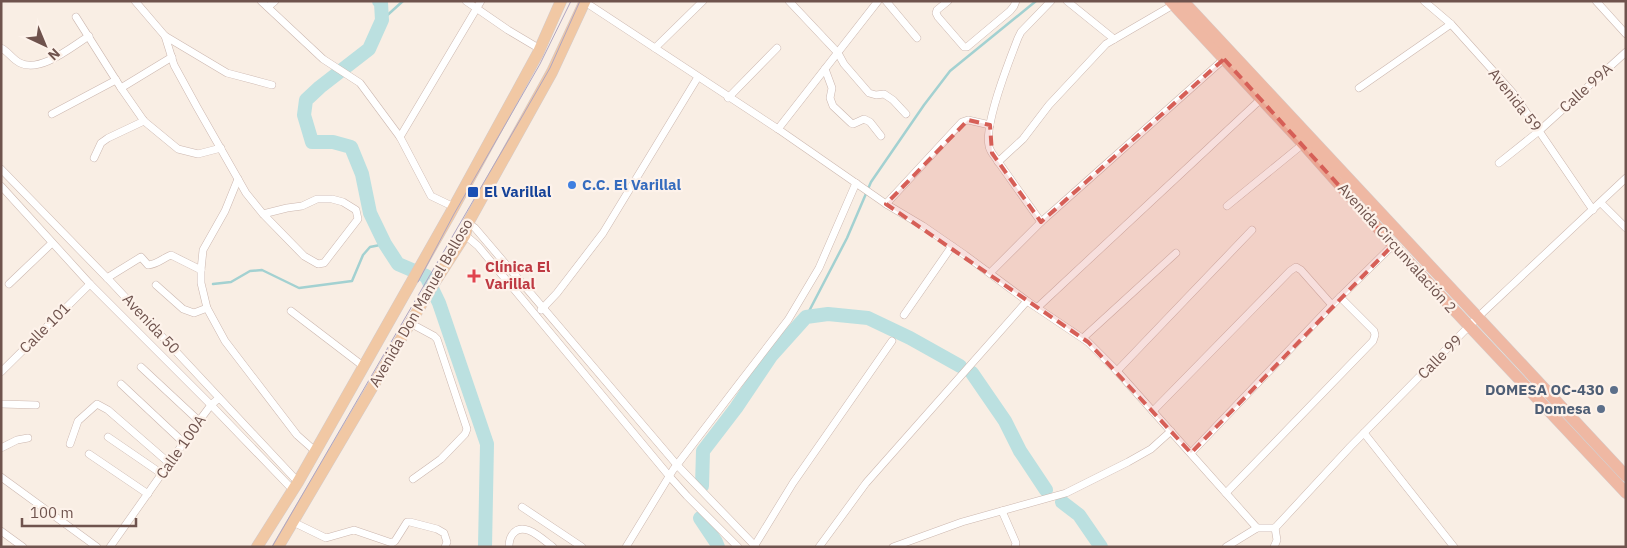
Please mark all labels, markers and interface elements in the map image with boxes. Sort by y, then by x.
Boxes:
north arrow [20,20,70,70]
text: N [44,44,64,64]
street label: Calle 99A [1555,59,1616,116]
street label: Avenida 59 [1485,64,1546,135]
place label: C.C. El Varillal [582,175,682,194]
marker: C.C. El Varillal [566,179,578,191]
street label: Avenida Circunvalación 2 [1334,179,1461,317]
place label: El Varillal [484,182,552,201]
marker: El Varillal [466,185,480,199]
street label: Avenida Don Manuel Belloso [365,215,477,390]
place label: Clínica El Varillal [485,257,551,293]
marker: Clínica El Varillal [467,269,481,283]
street label: Avenida 50 [119,290,184,358]
street label: Calle 101 [15,298,74,357]
street label: Calle 99 [1413,330,1466,383]
place label: DOMESA OC-430 [1485,380,1604,399]
marker: DOMESA OC-430 [1608,384,1620,396]
place label: Domesa [1534,399,1591,418]
marker: Domesa [1595,403,1607,415]
street label: Calle 100A [152,411,210,482]
scale bar [22,496,136,528]
text: 100 m [30,503,74,522]

